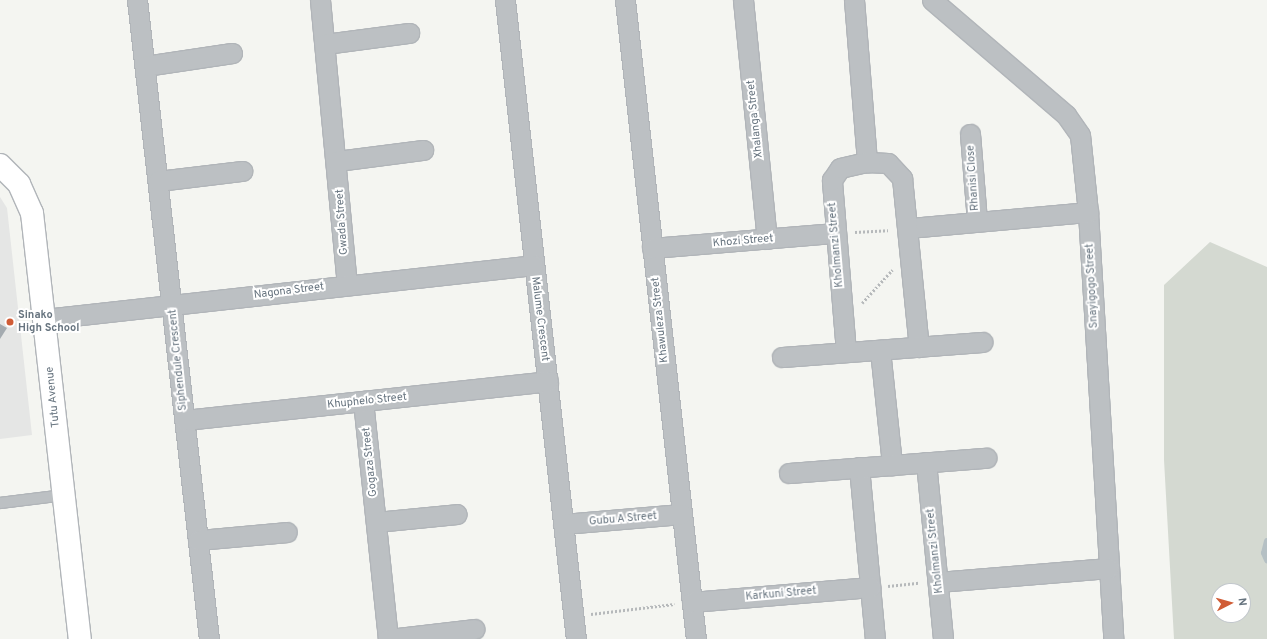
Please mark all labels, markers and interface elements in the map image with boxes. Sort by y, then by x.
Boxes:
street label: Xhalanga Street [744,79,766,159]
street label: Rhanisi Close [964,145,982,211]
street label: Gwada Street [333,189,351,255]
street label: Kholmanzi Street [826,202,846,288]
street label: Khozi Street [712,232,774,250]
street label: Snayigogo Street [1083,243,1101,329]
street label: Malume Crescent [528,276,552,362]
street label: Khawuleza Street [649,276,671,364]
street label: Nagona Street [253,280,325,302]
place label: Sinako High School [18,309,79,335]
street label: Siphendule Crescent [166,309,190,411]
marker: Sinako High School [5,317,15,327]
street label: Tutu Avenue [43,366,63,428]
street label: Khuphelo Street [326,390,408,412]
street label: Gogaza Street [360,426,380,498]
street label: Kholmanzi Street [924,508,946,594]
street label: Gubu A Street [588,509,658,529]
north arrow [1211,583,1251,623]
street label: Karkuni Street [745,584,817,604]
text: N [1235,597,1249,607]

